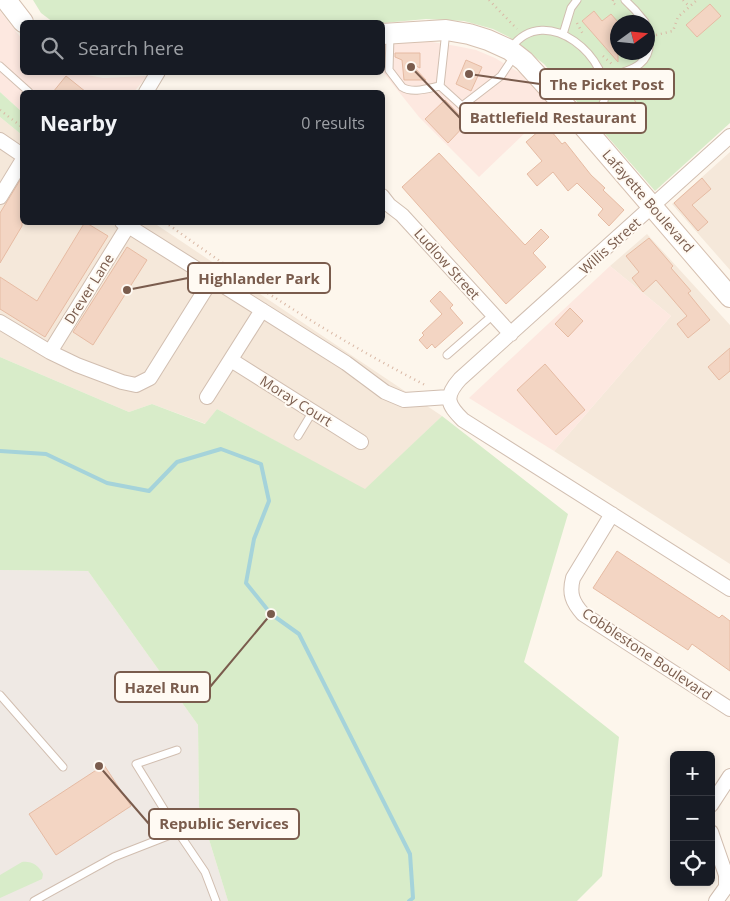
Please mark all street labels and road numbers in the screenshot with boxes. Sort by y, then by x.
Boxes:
street label: Lafayette Boulevard [598,145,698,256]
street label: Willis Street [575,213,644,278]
street label: Ludlow Street [410,224,485,303]
street label: Drever Lane [59,250,118,327]
street label: Moray Court [257,371,336,430]
street label: Cobblestone Boulevard [579,603,716,704]

